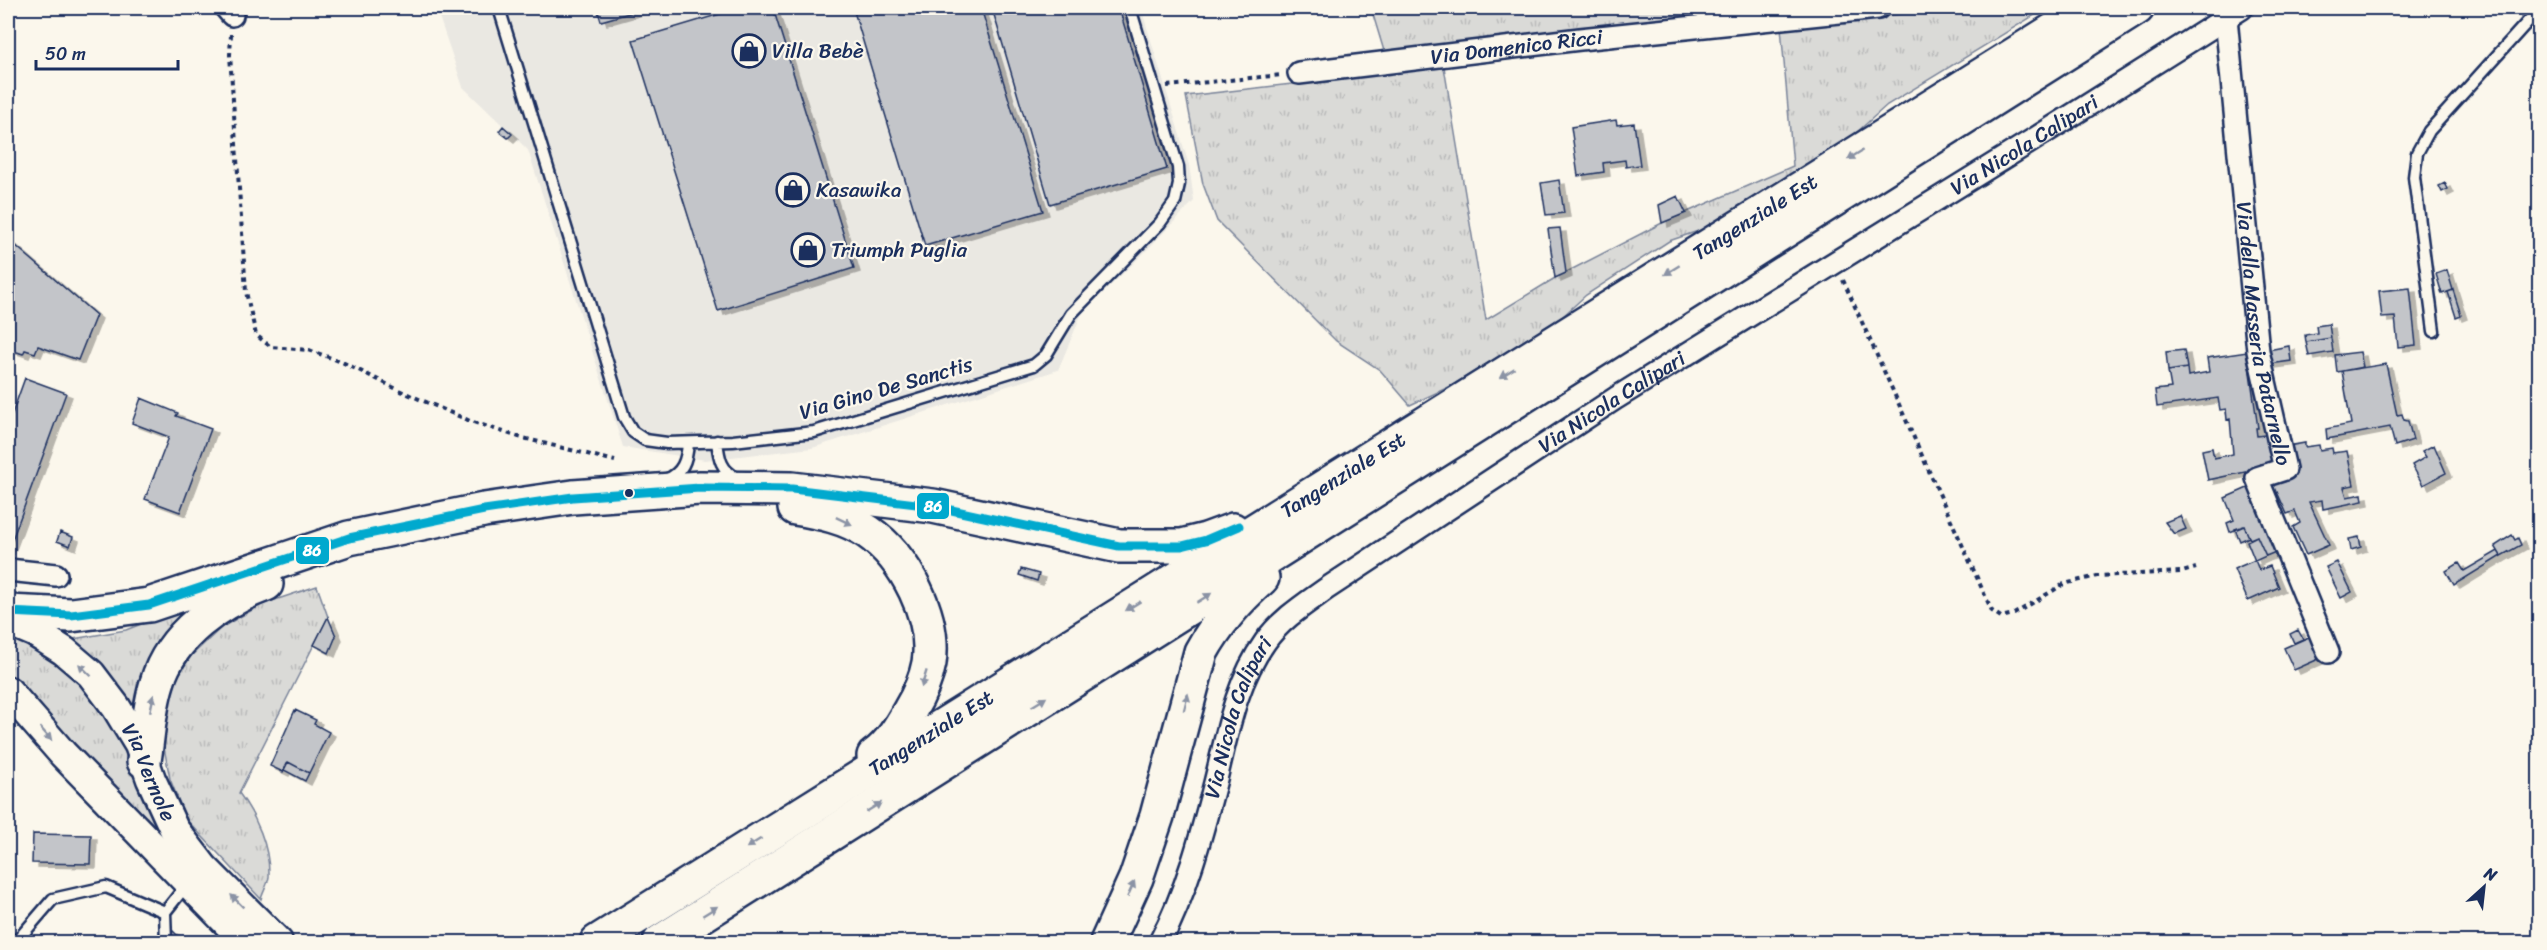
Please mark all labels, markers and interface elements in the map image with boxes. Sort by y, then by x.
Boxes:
street label: Via Domenico Ricci [1428,18,1605,76]
place label: Villa Bebè [772,32,864,70]
scale bar [36,33,178,71]
shop icon: Villa Bebè [731,33,767,69]
text: 50 m [45,38,86,70]
street label: Via Nicola Calipari [1942,83,2107,206]
one-way arrow [1847,149,1864,160]
street label: Tangenziale Est [1684,163,1825,271]
place label: Kasawika [816,171,902,209]
shop icon: Kasawika [775,172,811,208]
street label: Via della Masseria Patarnello [2225,200,2303,469]
place label: Triumph Puglia [831,231,968,269]
shop icon: Triumph Puglia [790,232,826,268]
one-way arrow [1664,264,1680,275]
street label: Via Nicola Calipari [1530,340,1694,464]
street label: Via Gino De Sanctis [795,345,978,431]
one-way arrow [1499,367,1515,378]
street label: Tangenziale Est [1272,421,1413,529]
unlabelled marker [623,487,635,499]
line badge: 86 [916,492,950,520]
text: 86 [923,492,942,521]
one-way arrow [835,516,852,525]
line badge: 86 [295,536,330,565]
text: 86 [302,536,321,565]
one-way arrow [1196,593,1212,604]
one-way arrow [1125,601,1142,612]
street label: Via Nicola Calipari [1193,627,1283,803]
one-way arrow [78,663,93,677]
one-way arrow [919,670,928,688]
street label: Tangenziale Est [860,679,1001,787]
one-way arrow [1181,693,1191,712]
one-way arrow [148,694,158,712]
one-way arrow [1031,697,1047,708]
street label: Via Vernole [111,715,187,828]
one-way arrow [39,726,52,741]
one-way arrow [866,801,883,812]
one-way arrow [746,837,762,848]
north arrow [2454,857,2514,917]
text: N [2478,858,2503,890]
one-way arrow [1126,881,1135,898]
one-way arrow [230,894,244,908]
one-way arrow [702,906,718,917]

